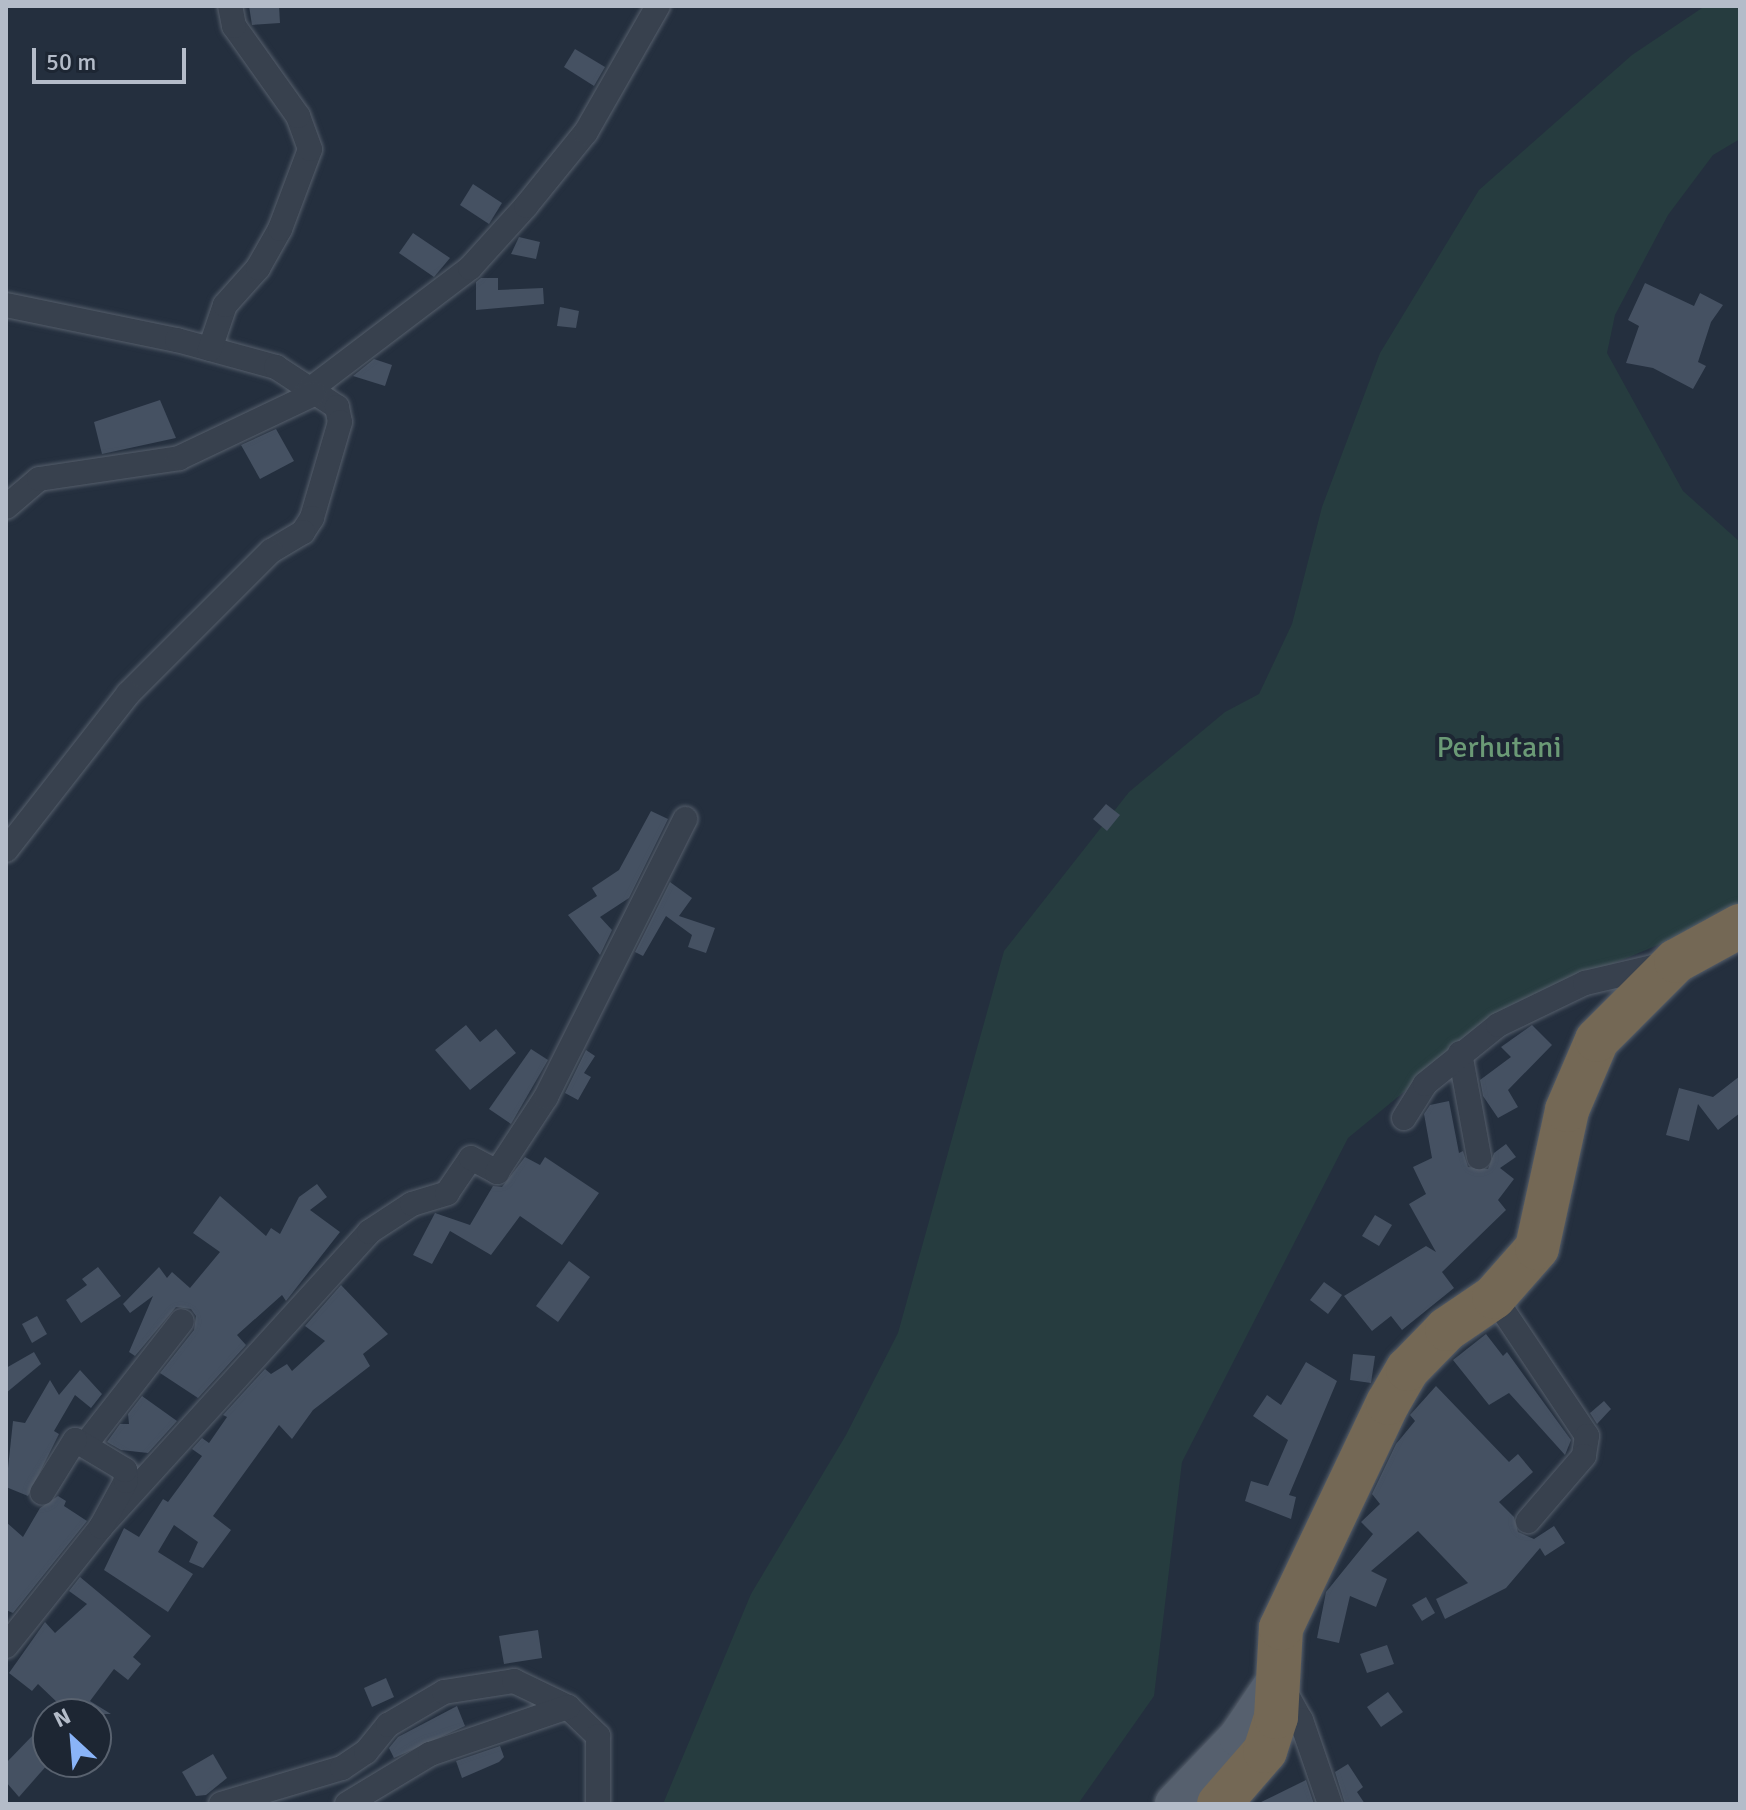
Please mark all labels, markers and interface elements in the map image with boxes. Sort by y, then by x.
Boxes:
scale bar [36,32,190,82]
text: 50 m [46,47,96,77]
park label: Perhutani [1436,730,1562,766]
north arrow [32,1698,112,1778]
text: N [49,1702,75,1733]

